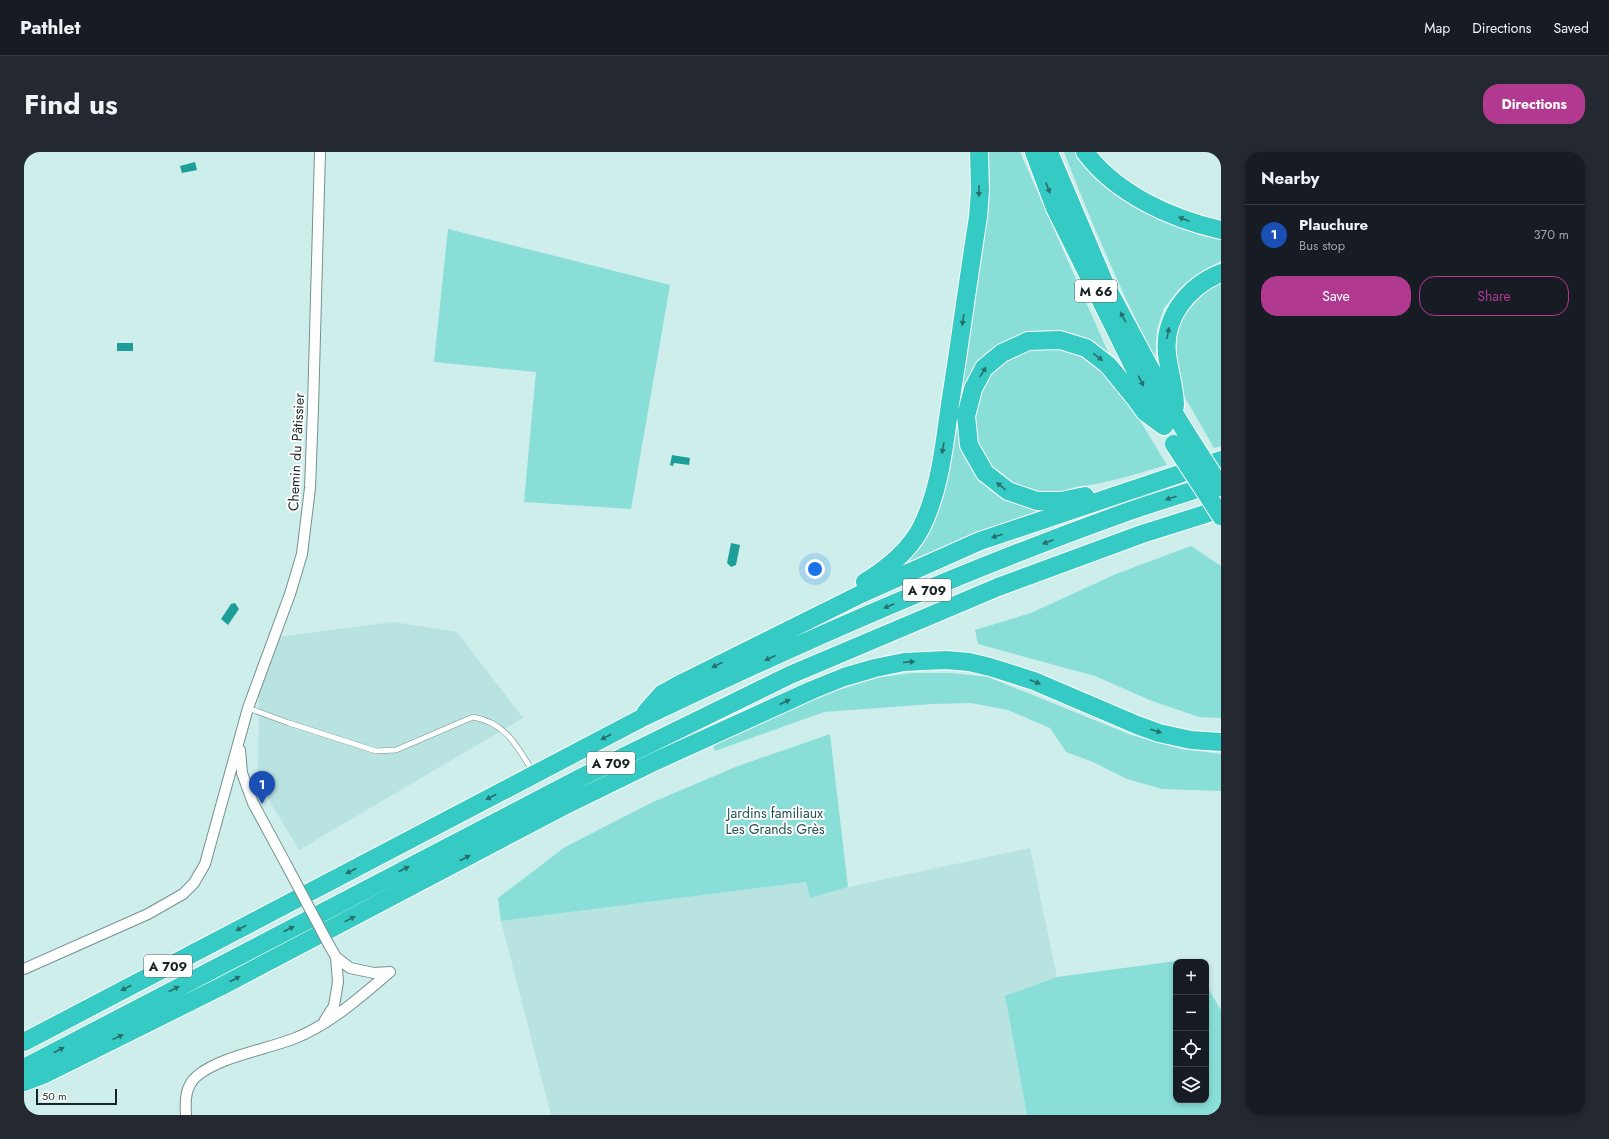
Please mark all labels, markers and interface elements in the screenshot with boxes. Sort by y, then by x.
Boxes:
text: Pathlet [20,14,80,41]
text: Map [1424,18,1450,38]
text: Directions [1472,18,1532,38]
text: Saved [1554,18,1589,38]
text: Find us [24,84,118,125]
button: Directions [1483,84,1585,124]
text: Nearby [1261,166,1319,190]
one-way arrow [1045,183,1051,195]
one-way arrow [976,185,983,197]
text: Plauchure [1299,214,1368,236]
one-way arrow [1178,216,1189,222]
text: 1 [1271,225,1277,244]
text: 370 m [1533,225,1569,244]
text: Bus stop [1299,236,1345,255]
button: Save [1261,276,1411,316]
button: Share [1419,276,1569,316]
road number: M 66 [1075,280,1117,302]
one-way arrow [1119,311,1126,322]
one-way arrow [960,314,966,326]
one-way arrow [1165,326,1171,339]
one-way arrow [1092,353,1103,361]
one-way arrow [979,367,987,377]
one-way arrow [1137,375,1144,387]
street label: Chemin du Pâtissier [283,392,309,512]
one-way arrow [940,442,946,454]
one-way arrow [996,482,1007,491]
one-way arrow [1164,495,1176,501]
one-way arrow [991,533,1003,539]
one-way arrow [1042,539,1054,545]
your location [805,559,825,579]
road number: A 709 [903,579,951,601]
one-way arrow [883,603,894,609]
one-way arrow [764,655,775,661]
one-way arrow [903,659,915,666]
one-way arrow [712,662,723,669]
one-way arrow [1030,679,1041,685]
one-way arrow [780,699,791,705]
one-way arrow [1150,728,1162,734]
one-way arrow [600,733,612,740]
road number: A 709 [587,752,635,774]
pin: 1 [249,771,275,804]
one-way arrow [485,794,497,800]
park label: Jardins familiaux Les Grands Grès [725,803,825,839]
one-way arrow [459,855,471,861]
one-way arrow [398,866,410,872]
one-way arrow [345,868,357,874]
one-way arrow [344,915,355,922]
one-way arrow [235,925,247,931]
one-way arrow [283,926,294,932]
road number: A 709 [144,955,192,977]
map controls [1173,959,1209,1103]
button: + [1173,959,1209,995]
one-way arrow [229,976,241,983]
one-way arrow [120,985,132,991]
one-way arrow [168,986,179,993]
button: − [1173,995,1209,1031]
button: locate [1173,1031,1209,1067]
one-way arrow [113,1034,124,1041]
one-way arrow [53,1047,64,1053]
button: layers [1173,1067,1209,1103]
scale bar [36,1087,117,1106]
text: 50 m [42,1088,67,1104]

